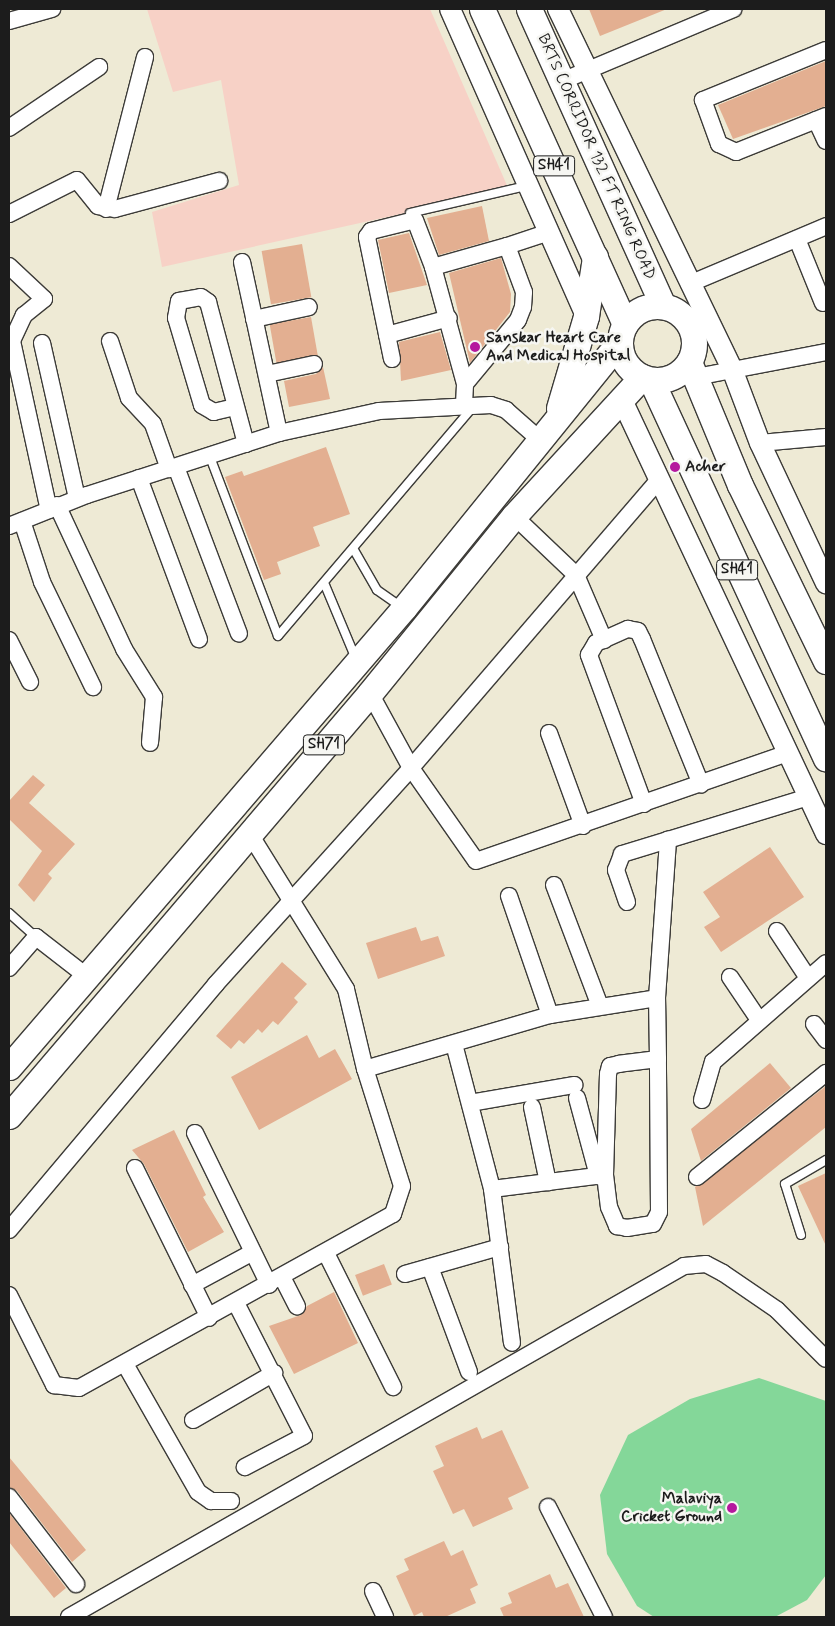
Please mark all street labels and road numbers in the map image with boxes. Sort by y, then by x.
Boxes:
street label: BRTS CORRIDOR 132 FT RING ROAD [533,32,659,282]
road number: SH41 [533,154,575,178]
road number: SH41 [716,558,758,582]
road number: SH71 [303,732,345,758]

